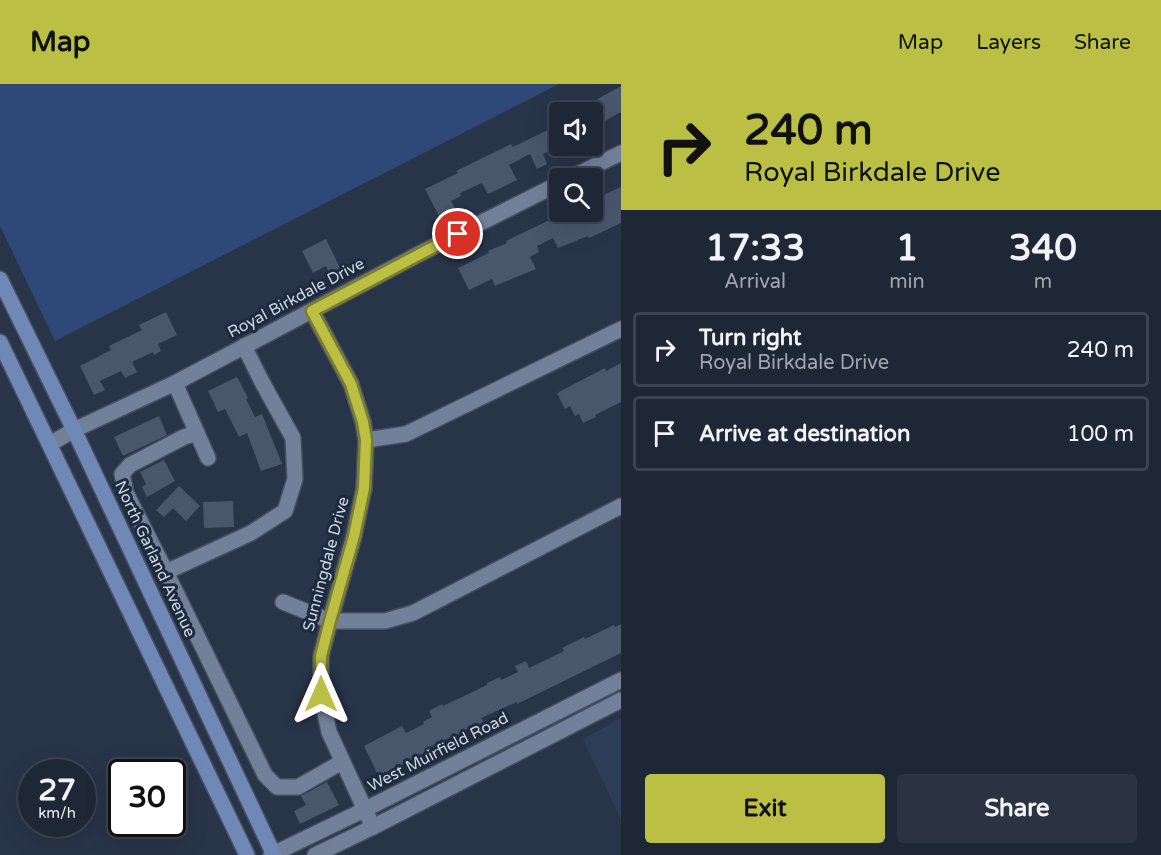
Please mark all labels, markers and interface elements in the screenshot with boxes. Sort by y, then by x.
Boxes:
text: Map [30,25,90,59]
text: Map [898,30,943,55]
text: Layers [976,30,1041,55]
text: Share [1074,30,1131,55]
map controls [549,102,603,222]
button: sound [549,102,603,156]
text: 240 m [744,105,873,156]
icon: right [645,108,723,186]
text: Royal Birkdale Drive [744,156,1000,189]
button: search [549,168,603,222]
pin [432,208,483,259]
icon: arrive [441,217,474,250]
text: 17:33 [705,227,805,270]
text: 1 [896,227,918,270]
text: 340 [1009,227,1077,270]
street label: Royal Birkdale Drive [224,253,368,343]
text: Arrival [724,270,786,294]
text: min [889,270,925,294]
text: m [1034,270,1052,294]
text: Turn right [699,325,801,351]
icon: right [648,333,681,366]
text: 240 m [1067,337,1134,363]
text: Royal Birkdale Drive [699,351,889,375]
icon: arrive [648,417,681,450]
text: Arrive at destination [699,421,910,447]
text: 100 m [1067,421,1134,447]
street label: North Garland Avenue [110,478,200,640]
street label: Sunningdale Drive [298,495,354,633]
position arrow [289,662,353,726]
street label: West Muirfield Road [364,708,512,796]
speed limit sign: 30 [108,759,186,837]
text: 27 [38,772,76,809]
button: Exit [645,774,885,843]
button: Share [897,774,1137,843]
text: km/h [38,804,76,822]

